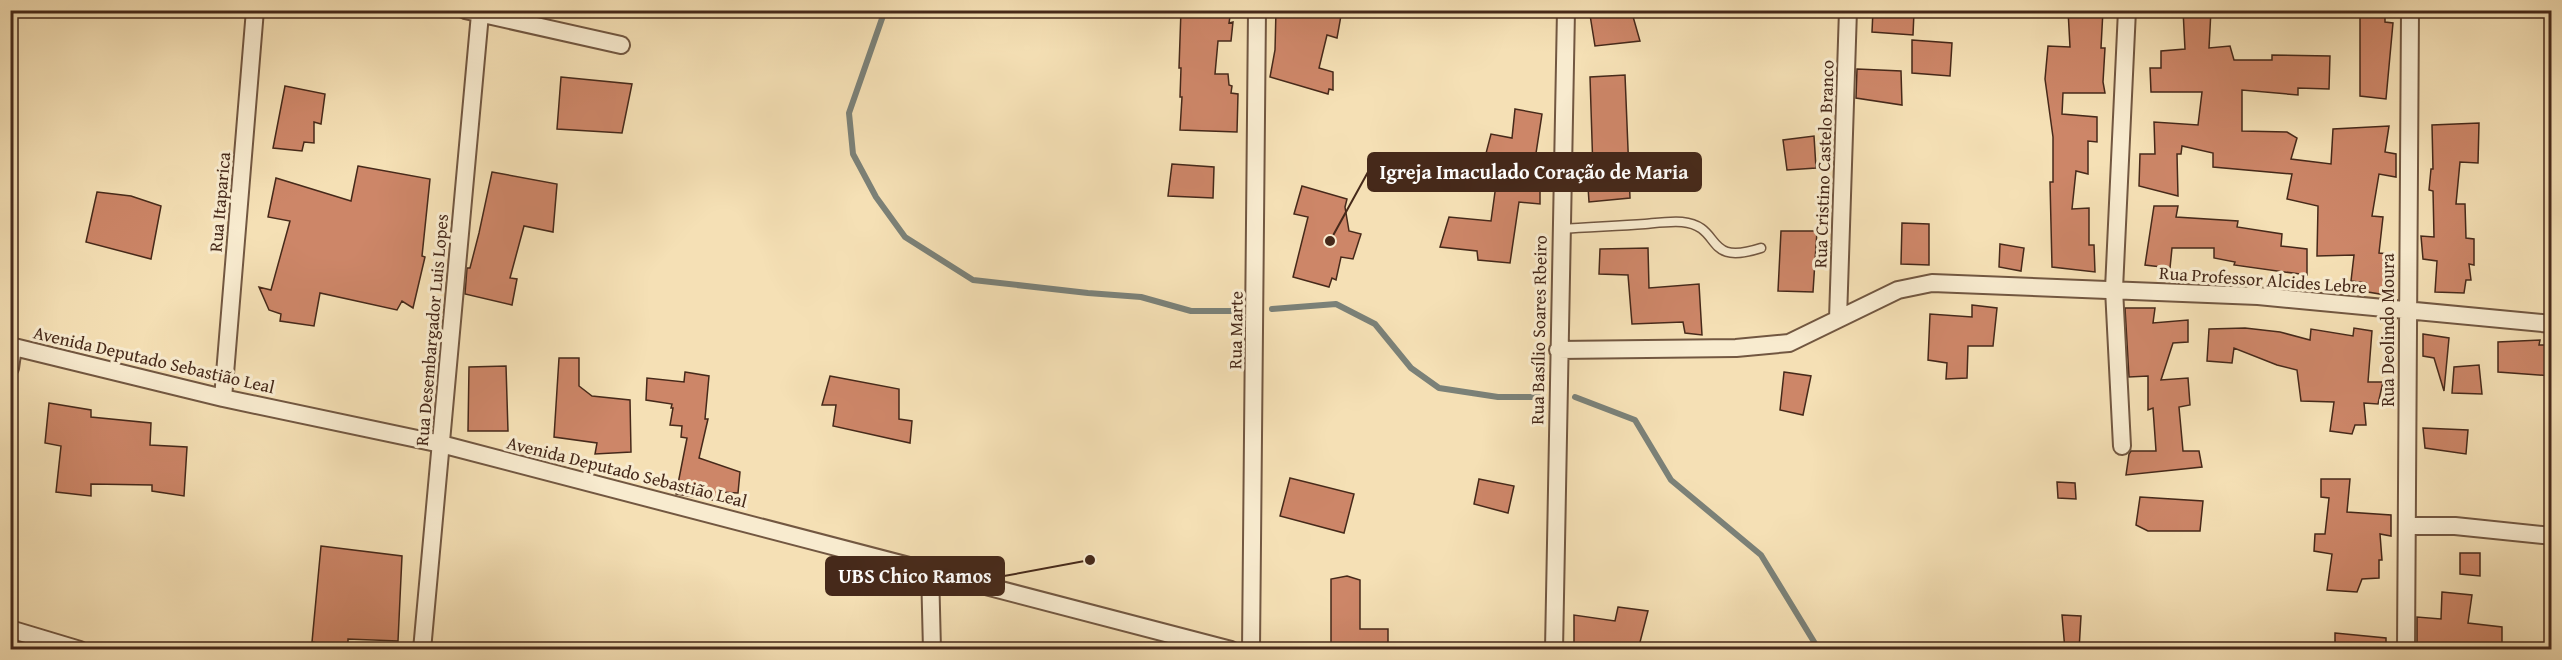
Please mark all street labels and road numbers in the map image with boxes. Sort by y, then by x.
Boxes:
street label: Rua Cristino Castelo Branco [1806,59,1841,269]
street label: Rua Itaparica [202,150,237,253]
street label: Rua Desembargador Luis Lopes [408,213,455,447]
street label: Rua Basílio Soares Rbeiro [1523,235,1554,425]
street label: Rua Deolindo Moura [2374,253,2401,407]
street label: Rua Professor Alcides Lebre [2158,259,2368,300]
street label: Rua Marte [1221,291,1250,369]
street label: Avenida Deputado Sebastião Leal [31,319,277,400]
street label: Avenida Deputado Sebastião Leal [504,429,750,514]

